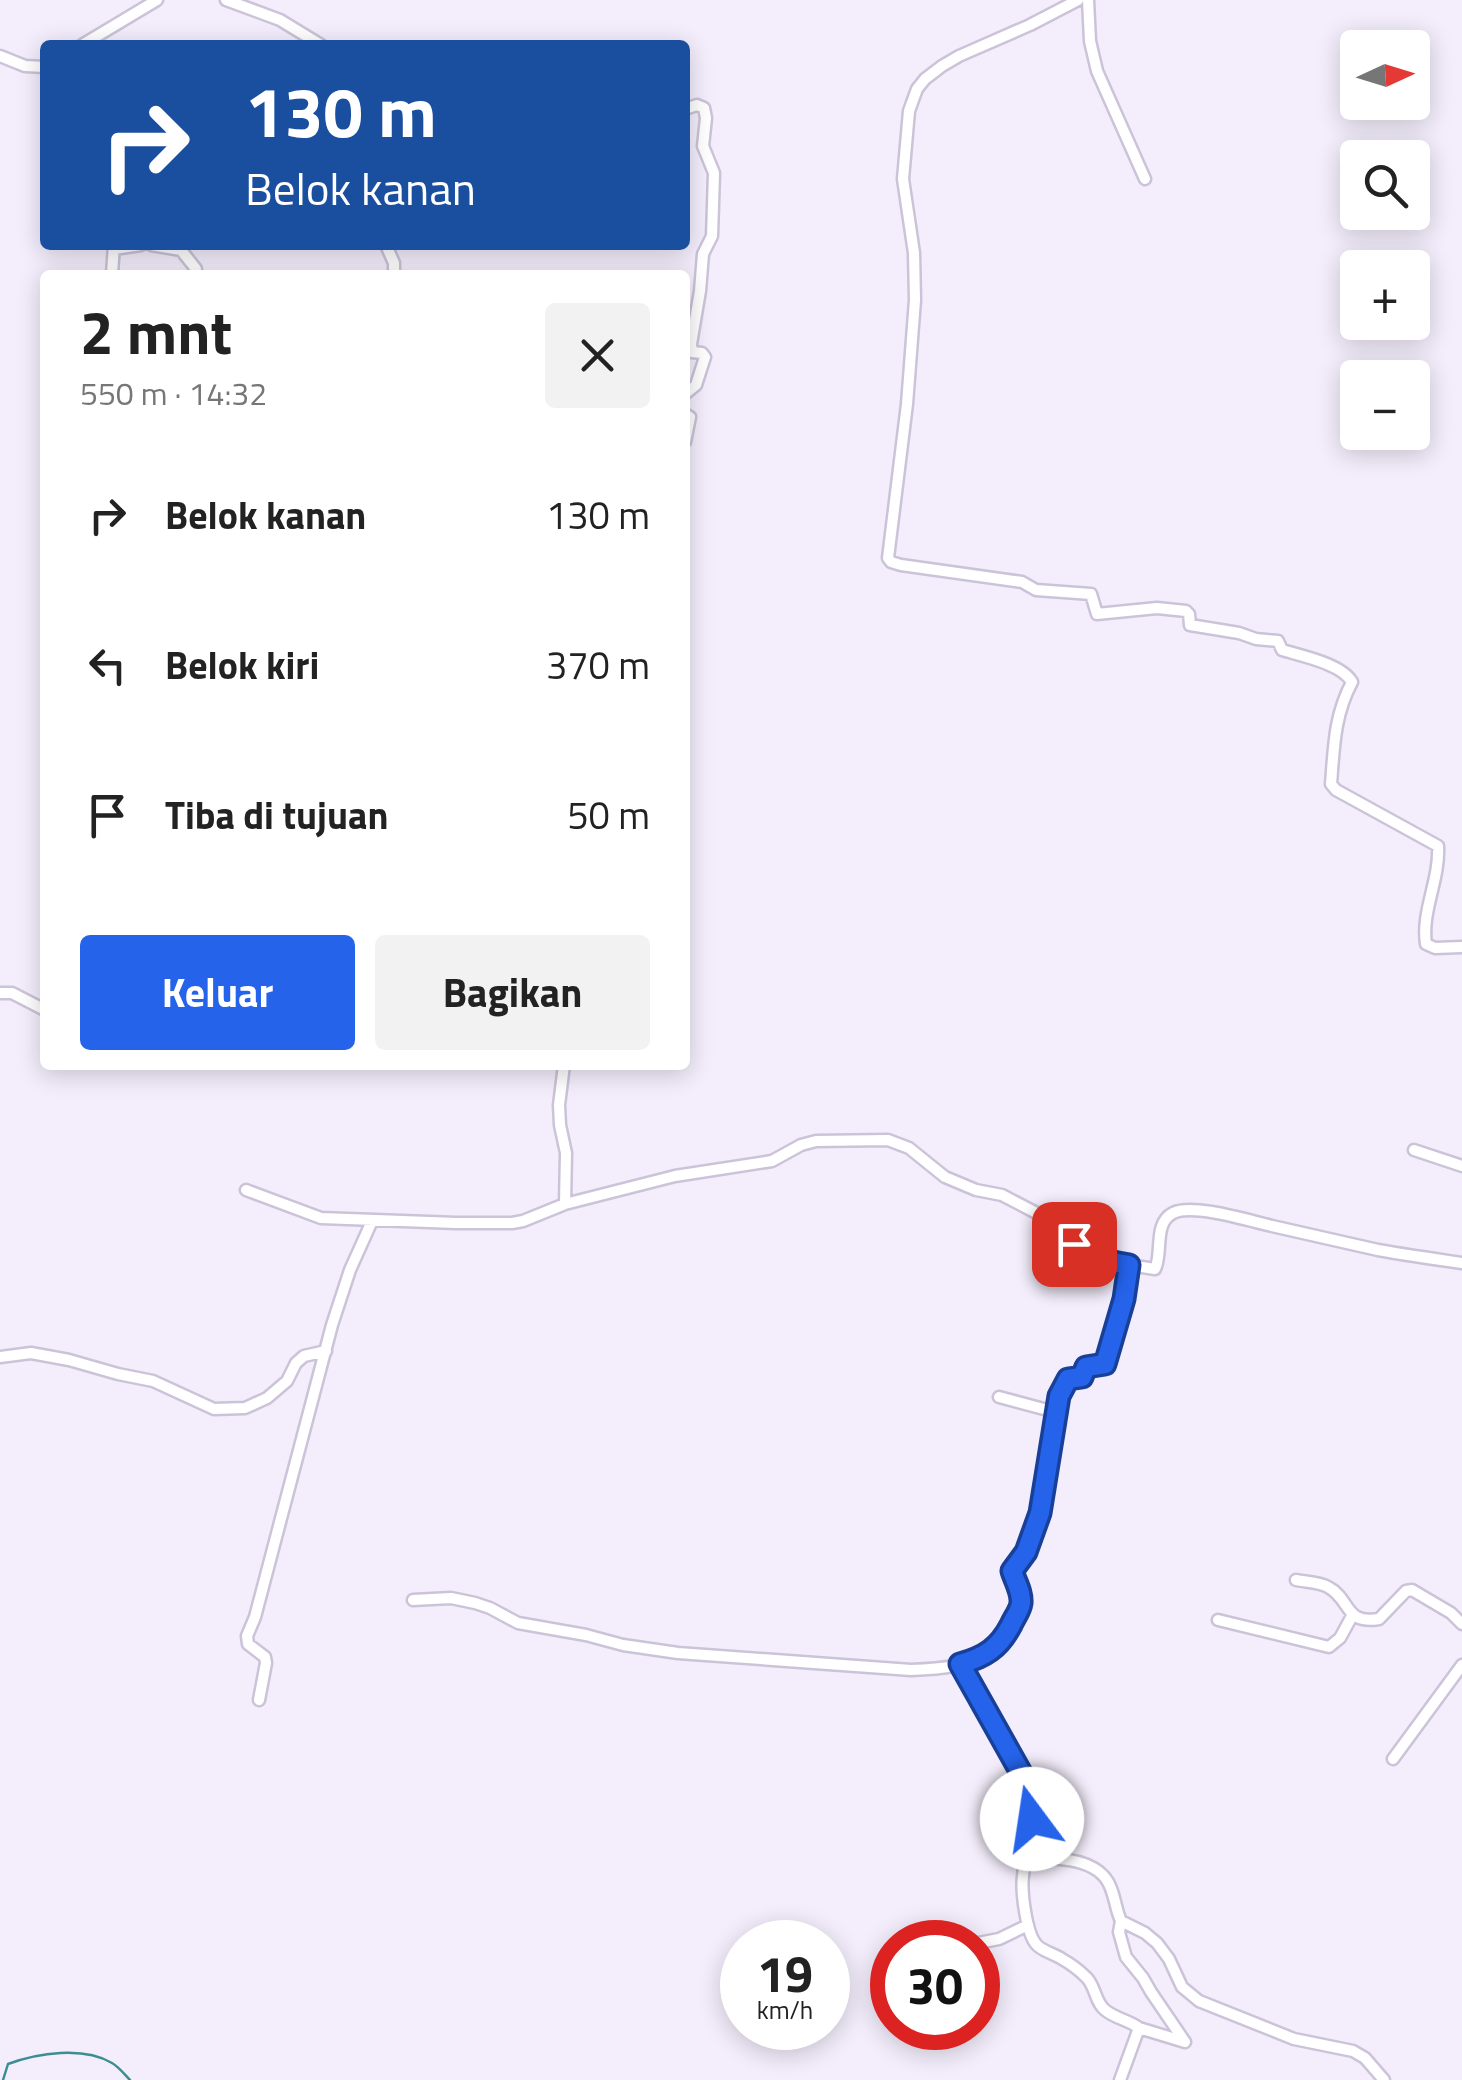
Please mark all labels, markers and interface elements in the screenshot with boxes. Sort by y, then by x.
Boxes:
north arrow [1340,30,1430,120]
map controls [1340,30,1430,450]
text: 130 m [245,58,437,164]
icon: right [80,80,210,210]
button: search [1340,140,1430,230]
text: Belok kanan [245,154,476,222]
button: + [1340,250,1430,340]
text: 2 mnt [80,286,232,377]
button: close [545,303,650,408]
button: − [1340,360,1430,450]
text: 550 m · 14:32 [80,369,267,417]
text: Belok kanan [165,486,366,544]
text: 130 m [546,486,650,544]
icon: right [80,488,135,543]
text: Belok kiri [165,636,319,694]
text: 370 m [546,636,650,694]
icon: left [80,638,135,693]
text: Tiba di tujuan [165,786,388,844]
text: 50 m [567,786,650,844]
icon: arrive [80,788,135,843]
button: Keluar [80,935,355,1050]
button: Bagikan [375,935,650,1050]
pin [1032,1202,1117,1287]
icon: arrive [1047,1217,1102,1272]
position arrow [980,1767,1084,1871]
speed limit sign: 30 [870,1920,1000,2050]
text: 19 [757,1935,813,2011]
text: km/h [757,1991,813,2029]

